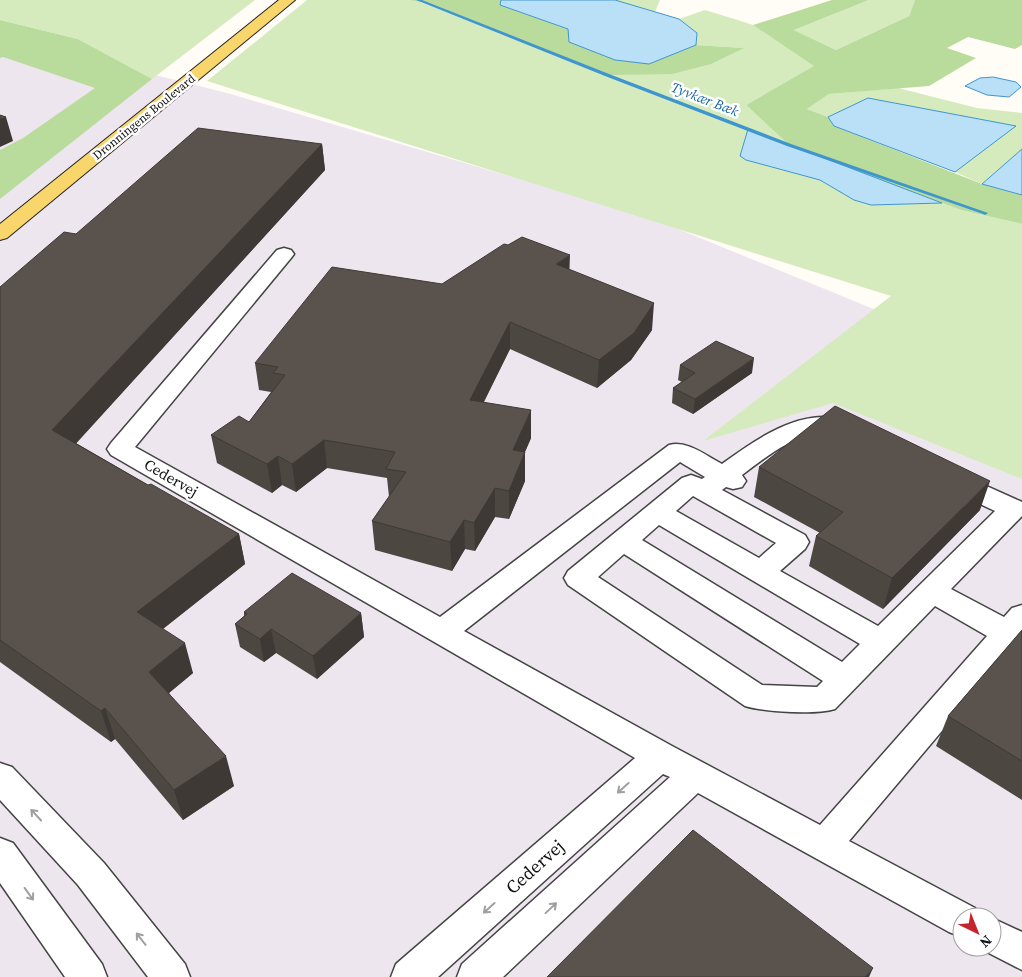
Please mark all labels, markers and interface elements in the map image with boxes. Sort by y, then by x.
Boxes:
street label: Dronningens Boulevard [90,71,199,163]
water label: Tyvkær Bæk [669,77,742,121]
street label: Cedervej [141,454,202,501]
one-way arrow [617,783,630,794]
one-way arrow [30,809,42,822]
street label: Cedervej [500,834,569,900]
one-way arrow [24,886,34,900]
one-way arrow [482,902,495,914]
one-way arrow [544,903,557,914]
north arrow [952,907,1002,957]
text: N [975,931,996,952]
one-way arrow [136,933,147,946]

